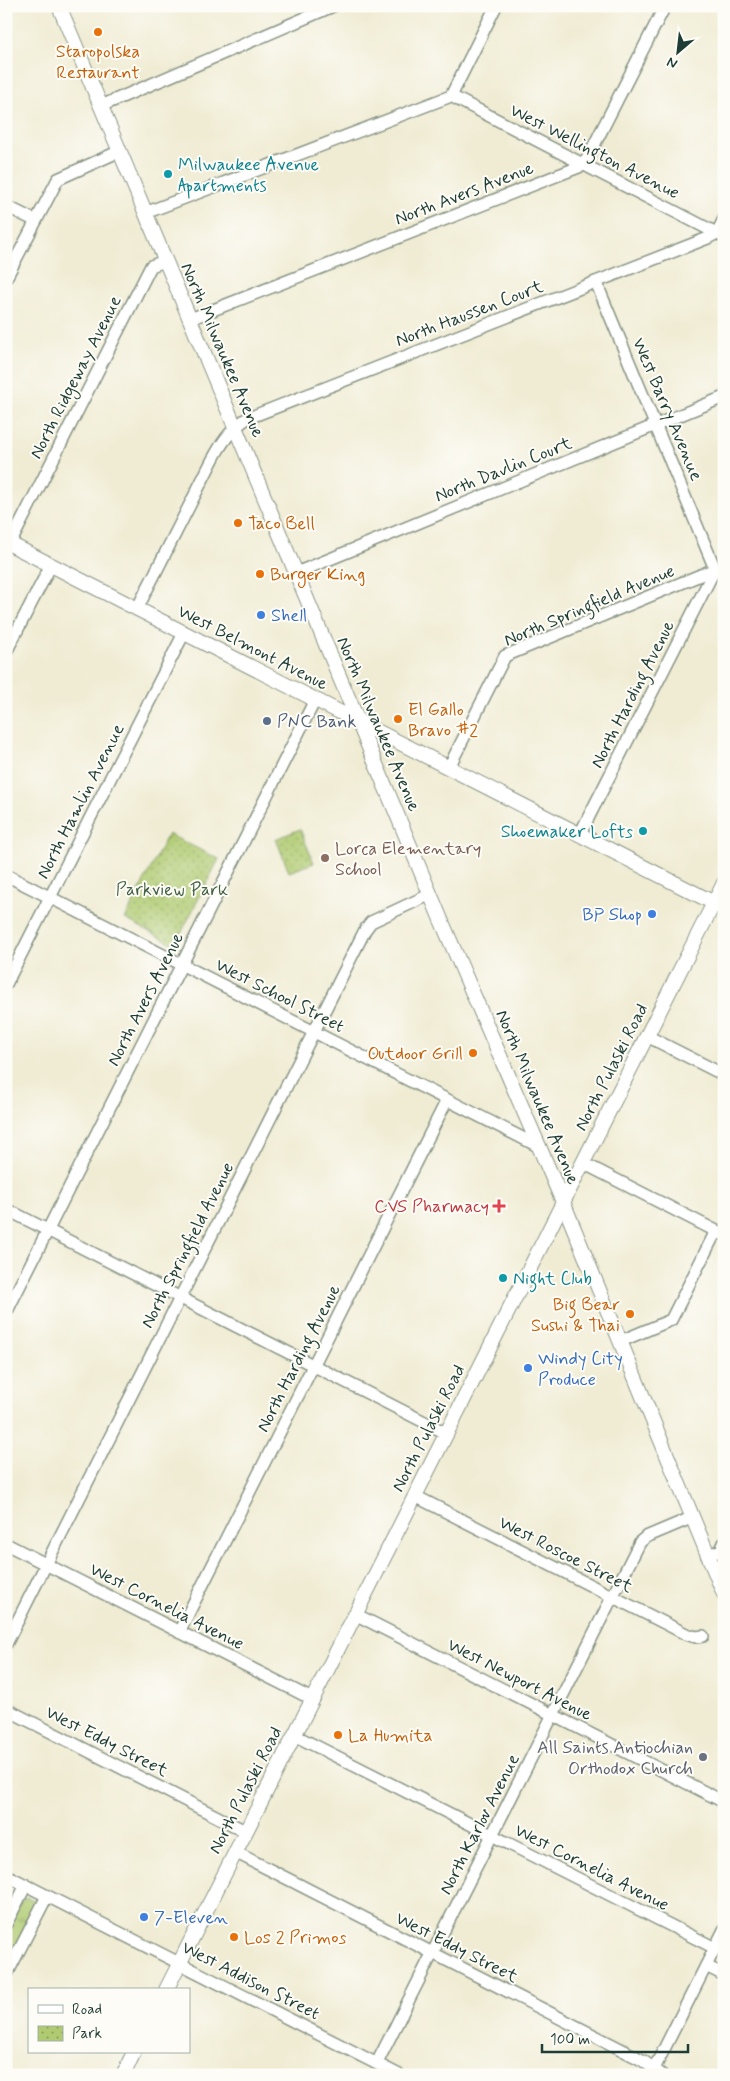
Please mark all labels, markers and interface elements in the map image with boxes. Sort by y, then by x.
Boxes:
marker: Staropolska Restaurant [92,26,104,38]
north arrow [652,28,702,78]
place label: Staropolska Restaurant [56,40,140,85]
text: N [664,52,681,73]
street label: West Wellington Avenue [505,99,684,207]
place label: Milwaukee Avenue Apartments [178,153,319,199]
street label: North Avers Avenue [391,156,537,231]
marker: Milwaukee Avenue Apartments [162,168,174,180]
street label: North Milwaukee Avenue [174,259,270,441]
street label: North Haussen Court [392,275,547,353]
street label: North Ridgeway Avenue [24,292,128,464]
street label: West Barry Avenue [626,334,708,485]
street label: North Davlin Court [431,431,576,508]
place label: Taco Bell [248,512,315,536]
marker: Taco Bell [232,517,244,529]
street label: North Springfield Avenue [500,559,679,655]
place label: Burger King [270,563,365,588]
marker: Burger King [254,568,266,580]
street label: West Belmont Avenue [173,600,332,696]
place label: Shell [271,604,307,628]
marker: Shell [255,609,267,621]
street label: North Harding Avenue [585,617,682,773]
street label: North Milwaukee Avenue [330,633,426,815]
place label: El Gallo Bravo #2 [408,698,478,743]
place label: PNC Bank [277,710,356,734]
marker: El Gallo Bravo #2 [392,713,404,725]
marker: PNC Bank [261,715,273,727]
street label: North Hamlin Avenue [31,720,130,883]
place label: Shoemaker Lofts [501,820,633,844]
marker: Shoemaker Lofts [637,825,649,837]
place label: Lorca Elementary School [335,837,481,882]
marker: Lorca Elementary School [319,852,331,864]
park label: Parkview Park [116,878,228,902]
place label: BP Shop [582,903,642,927]
marker: BP Shop [646,908,658,920]
street label: North Avers Avenue [102,929,190,1070]
street label: West School Street [211,953,348,1039]
street label: North Pulaski Road [569,1000,654,1135]
street label: North Milwaukee Avenue [489,1006,585,1188]
place label: Outdoor Grill [367,1042,463,1066]
marker: Outdoor Grill [467,1047,479,1059]
street label: North Springfield Avenue [136,1158,242,1333]
place label: CVS Pharmacy [374,1195,489,1219]
marker: CVS Pharmacy [493,1200,505,1212]
place label: Night Club [513,1267,592,1293]
marker: Night Club [497,1272,509,1284]
street label: North Harding Avenue [251,1281,348,1437]
place label: Big Bear Sushi & Thai [531,1293,620,1338]
marker: Big Bear Sushi & Thai [624,1308,636,1320]
place label: Windy City Produce [538,1347,623,1392]
street label: North Pulaski Road [386,1361,471,1496]
marker: Windy City Produce [522,1362,534,1374]
street label: West Roscoe Street [494,1511,637,1599]
street label: West Cornelia Avenue [85,1558,248,1656]
street label: West Newport Avenue [443,1633,596,1727]
street label: West Eddy Street [41,1701,172,1783]
street label: North Pulaski Road [203,1723,288,1858]
place label: La Humita [348,1724,433,1748]
marker: La Humita [332,1729,344,1741]
place label: All Saints Antiochian Orthodox Church [537,1736,693,1781]
street label: North Karlov Avenue [434,1750,526,1899]
marker: All Saints Antiochian Orthodox Church [697,1751,709,1763]
street label: West Cornelia Avenue [510,1819,673,1917]
place label: 7-Eleven [154,1906,228,1930]
street label: West Eddy Street [391,1907,522,1989]
marker: 7-Eleven [138,1911,150,1923]
place label: Los 2 Primos [244,1926,346,1950]
marker: Los 2 Primos [228,1931,240,1943]
street label: West Addison Street [177,1936,324,2026]
legend [28,1988,190,2054]
text: Road [72,2000,102,2020]
scale bar [542,2021,689,2053]
text: Park [72,2024,102,2044]
text: 100 m [550,2030,590,2050]

